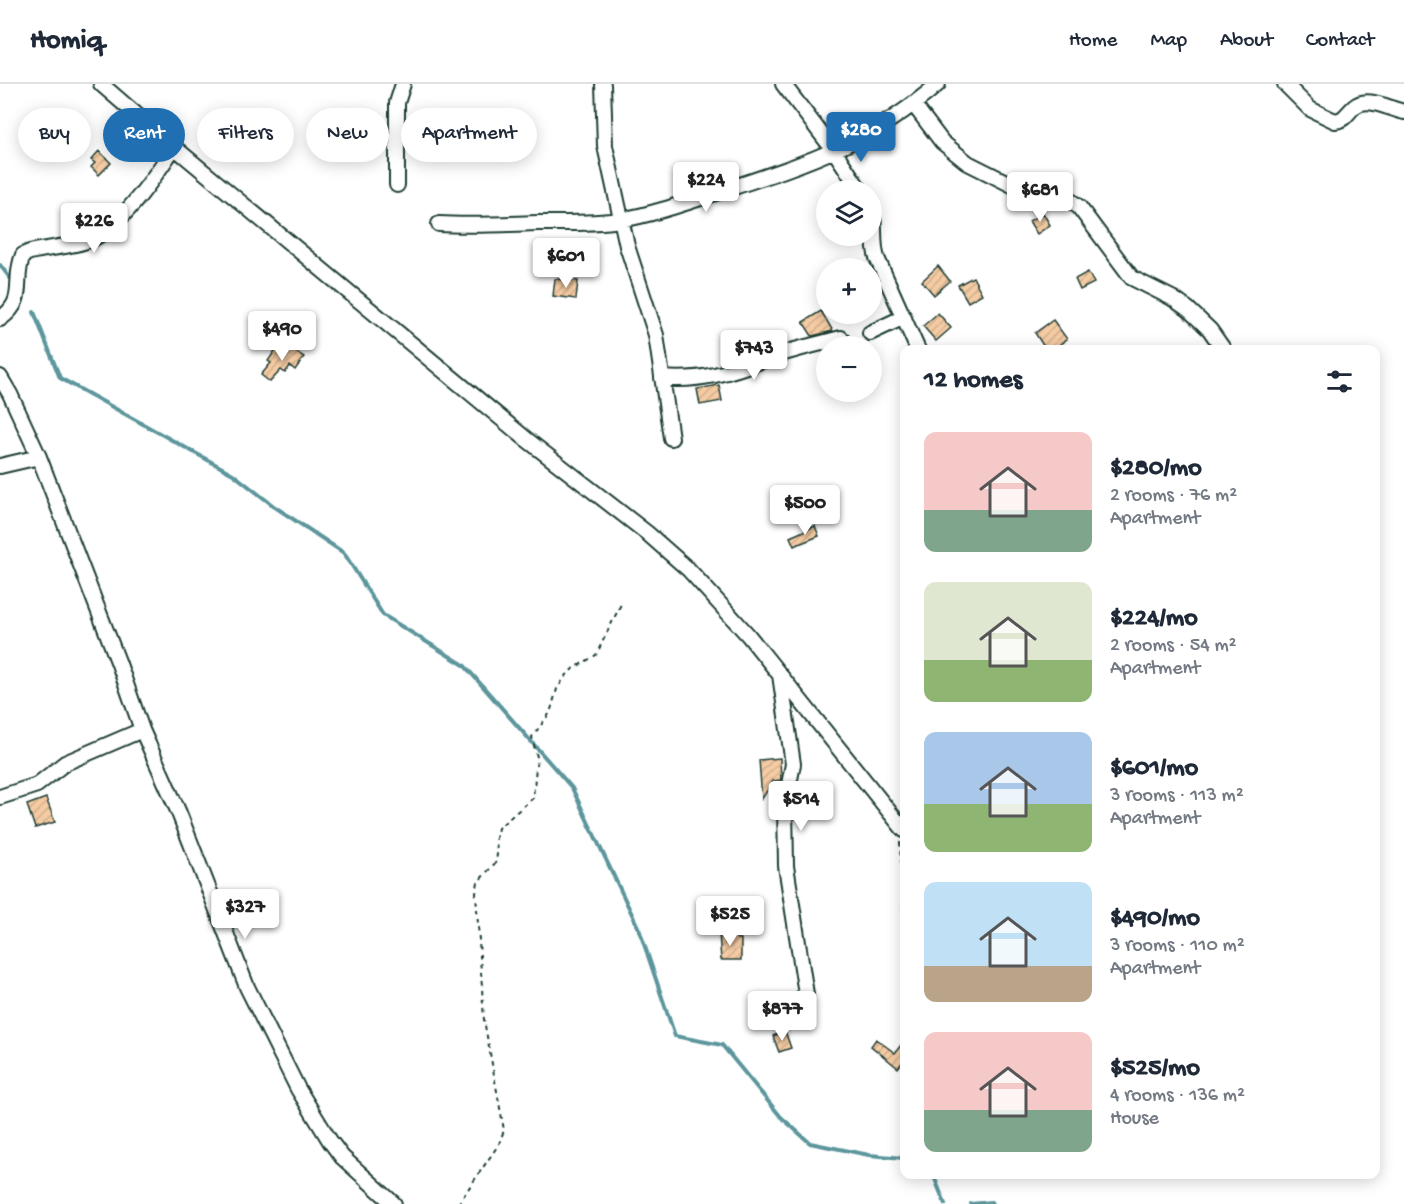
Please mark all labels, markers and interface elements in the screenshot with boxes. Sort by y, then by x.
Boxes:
text: Homiq [30,25,103,58]
text: Home [1069,29,1117,54]
text: Map [1150,29,1187,54]
text: About [1220,29,1273,54]
text: Contact [1306,29,1374,54]
chip: Buy [18,108,91,162]
chip: Rent [103,108,185,162]
chip: Filters [197,108,294,162]
chip: New [306,108,389,162]
chip: Apartment [401,108,537,162]
pin: $280 [825,112,897,163]
text: $280 [840,120,882,143]
pin: $224 [670,162,742,213]
text: $224 [687,170,725,193]
pin: $681 [1004,172,1076,223]
map controls [816,180,882,402]
button: layers [816,180,882,246]
text: $681 [1021,180,1059,203]
pin: $226 [58,203,130,254]
text: $226 [75,211,113,234]
pin: $601 [530,238,602,289]
text: $601 [547,246,585,269]
button: + [816,258,882,324]
pin: $490 [246,311,318,362]
text: $490 [262,319,302,342]
pin: $743 [718,330,790,381]
button: − [816,336,882,402]
text: $743 [734,338,774,361]
icon: filters [1323,365,1356,398]
text: 12 homes [924,366,1022,397]
text: $280/mo [1110,454,1202,485]
icon: home [972,456,1044,528]
pin: $500 [769,485,841,536]
text: 2 rooms · 76 m² [1110,485,1237,508]
text: $500 [784,493,826,516]
text: Apartment [1110,508,1200,531]
text: $224/mo [1110,604,1198,635]
icon: home [972,606,1044,678]
text: 2 rooms · 54 m² [1110,635,1237,658]
text: Apartment [1110,658,1200,681]
text: $601/mo [1110,754,1198,785]
icon: home [972,756,1044,828]
pin: $514 [765,781,837,832]
text: 3 rooms · 113 m² [1110,785,1244,808]
text: $514 [782,789,820,812]
text: Apartment [1110,808,1200,831]
pin: $327 [209,889,281,940]
pin: $525 [694,896,766,947]
text: $327 [225,897,265,920]
text: $525 [710,904,750,927]
text: $490/mo [1110,904,1200,935]
icon: home [972,906,1044,978]
text: 3 rooms · 110 m² [1110,935,1245,958]
text: Apartment [1110,958,1200,981]
pin: $877 [746,991,818,1042]
text: $877 [762,999,802,1022]
text: $525/mo [1110,1054,1200,1085]
icon: home [972,1056,1044,1128]
text: 4 rooms · 136 m² [1110,1085,1245,1108]
text: House [1110,1108,1159,1131]

